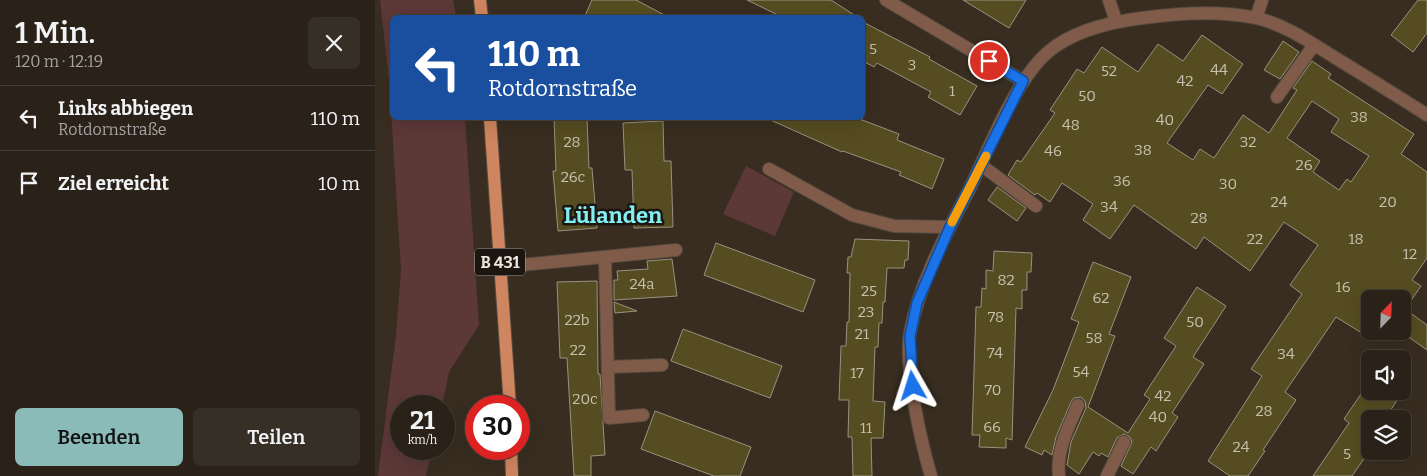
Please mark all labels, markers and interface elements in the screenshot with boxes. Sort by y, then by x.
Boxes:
text: 1 Min. [15,15,95,51]
button: close [308,17,360,69]
text: 110 m [488,33,580,75]
icon: left [405,35,470,100]
house number: 5 [869,40,877,58]
pin [968,40,1010,82]
icon: arrive [975,47,1003,75]
text: 120 m · 12:19 [15,52,103,71]
house number: 3 [908,56,916,74]
house number: 44 [1210,61,1228,79]
house number: 52 [1101,62,1117,80]
house number: 42 [1177,72,1193,90]
text: Rotdornstraße [488,75,637,102]
house number: 1 [949,82,955,100]
house number: 50 [1078,87,1096,105]
text: Links abbiegen [58,97,193,120]
icon: left [15,104,43,132]
text: 110 m [310,107,360,130]
house number: 38 [1350,108,1368,126]
house number: 40 [1156,111,1174,129]
house number: 48 [1062,116,1080,134]
text: Rotdornstraße [58,120,166,139]
house number: 28 [563,133,581,151]
house number: 32 [1240,133,1256,151]
house number: 38 [1134,141,1152,159]
house number: 46 [1044,142,1062,160]
house number: 26 [1296,156,1313,174]
house number: 26c [561,168,586,186]
icon: arrive [15,169,43,197]
text: Ziel erreicht [58,172,169,195]
text: 10 m [318,172,360,195]
house number: 36 [1113,172,1131,190]
house number: 30 [1219,175,1237,193]
house number: 24 [1271,193,1288,211]
house number: 20 [1379,193,1397,211]
house number: 34 [1100,198,1118,216]
district label: Lülanden [564,202,662,229]
house number: 28 [1190,209,1208,227]
house number: 22 [1247,230,1263,248]
house number: 18 [1348,230,1364,248]
house number: 12 [1403,245,1417,263]
road number: B 431 [475,248,525,276]
house number: 82 [997,271,1015,289]
house number: 24a [629,275,655,293]
house number: 16 [1336,278,1351,296]
house number: 25 [861,282,877,300]
house number: 62 [1093,289,1109,307]
north arrow [1361,290,1411,340]
map controls [1361,290,1411,460]
house number: 23 [858,303,874,321]
house number: 78 [988,308,1004,326]
house number: 22b [564,311,590,329]
house number: 50 [1186,313,1204,331]
house number: 21 [855,325,869,343]
house number: 58 [1085,329,1103,347]
house number: 22 [570,341,586,359]
house number: 74 [987,344,1003,362]
house number: 34 [1277,345,1295,363]
button: sound [1361,350,1411,400]
position arrow [886,359,938,411]
house number: 54 [1073,363,1090,381]
house number: 17 [850,364,864,382]
house number: 70 [985,381,1001,399]
house number: 42 [1155,387,1171,405]
house number: 20c [572,390,598,408]
speed limit sign: 30 [465,395,530,460]
house number: 28 [1255,402,1273,420]
text: 21 [410,406,435,436]
button: Beenden [15,408,183,466]
button: Teilen [193,408,360,466]
house number: 40 [1149,408,1167,426]
button: layers [1361,410,1411,460]
house number: 66 [983,418,1001,436]
house number: 11 [860,419,872,437]
text: km/h [408,433,437,447]
house number: 24 [1233,438,1250,456]
house number: 5 [1343,445,1351,463]

